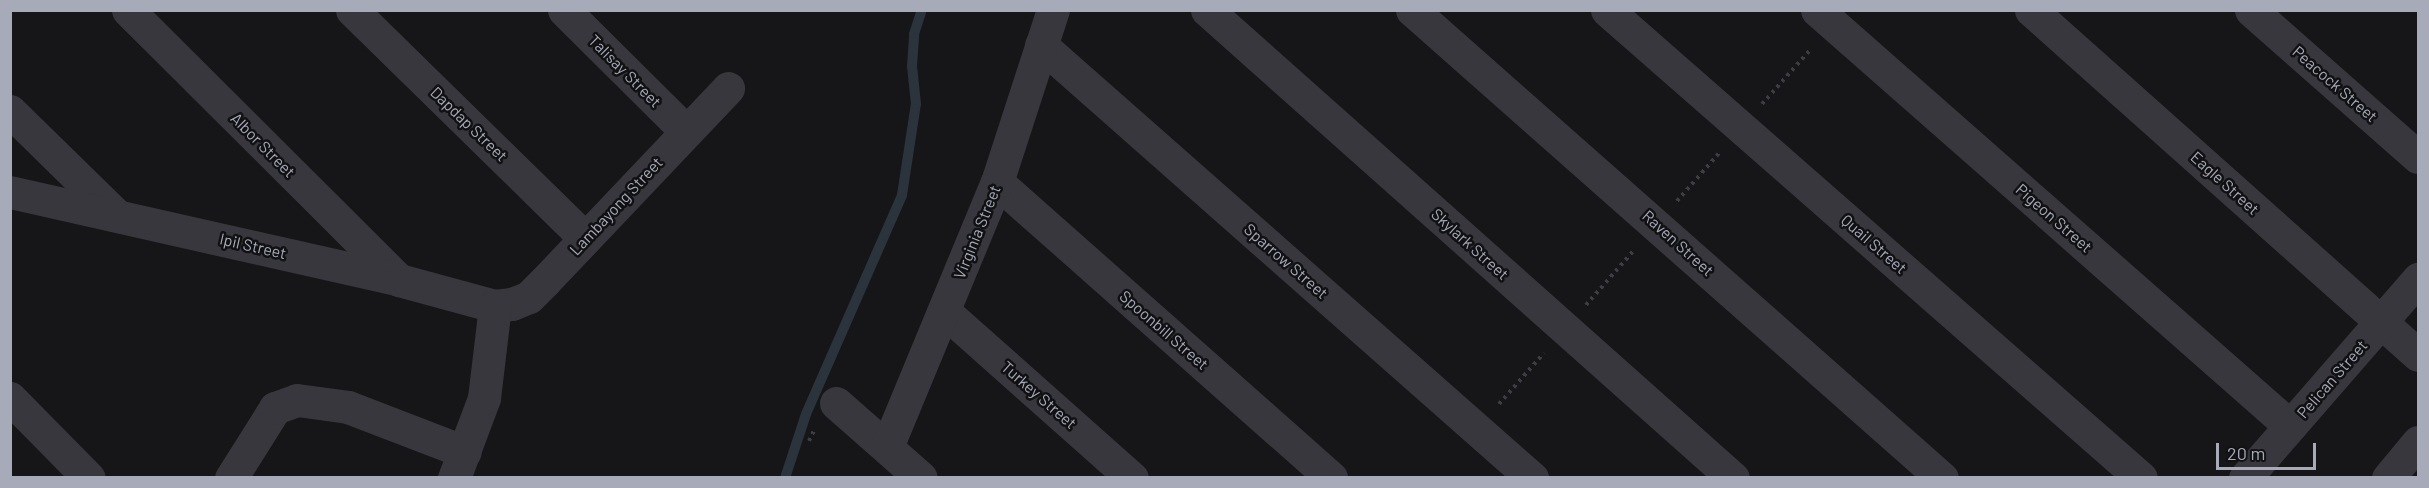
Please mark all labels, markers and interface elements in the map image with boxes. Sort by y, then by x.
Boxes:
street label: Talisay Street [585,31,665,111]
street label: Peacock Street [2289,42,2381,126]
street label: Dapdap Street [427,83,511,165]
street label: Albor Street [227,109,299,181]
street label: Eagle Street [2187,147,2263,219]
street label: Lambayong Street [566,153,666,259]
street label: Pigeon Street [2012,180,2096,256]
street label: Virginia Street [949,182,1005,282]
street label: Skylark Street [1427,204,1513,284]
street label: Raven Street [1638,206,1718,280]
street label: Quail Street [1837,210,1911,278]
street label: Sparrow Street [1240,219,1332,303]
street label: Ipil Street [218,229,288,263]
street label: Spoonbill Street [1116,286,1212,374]
street label: Pelican Street [2293,336,2371,422]
street label: Turkey Street [998,357,1080,433]
scale bar [2219,431,2320,469]
text: 20 m [2227,442,2265,464]

